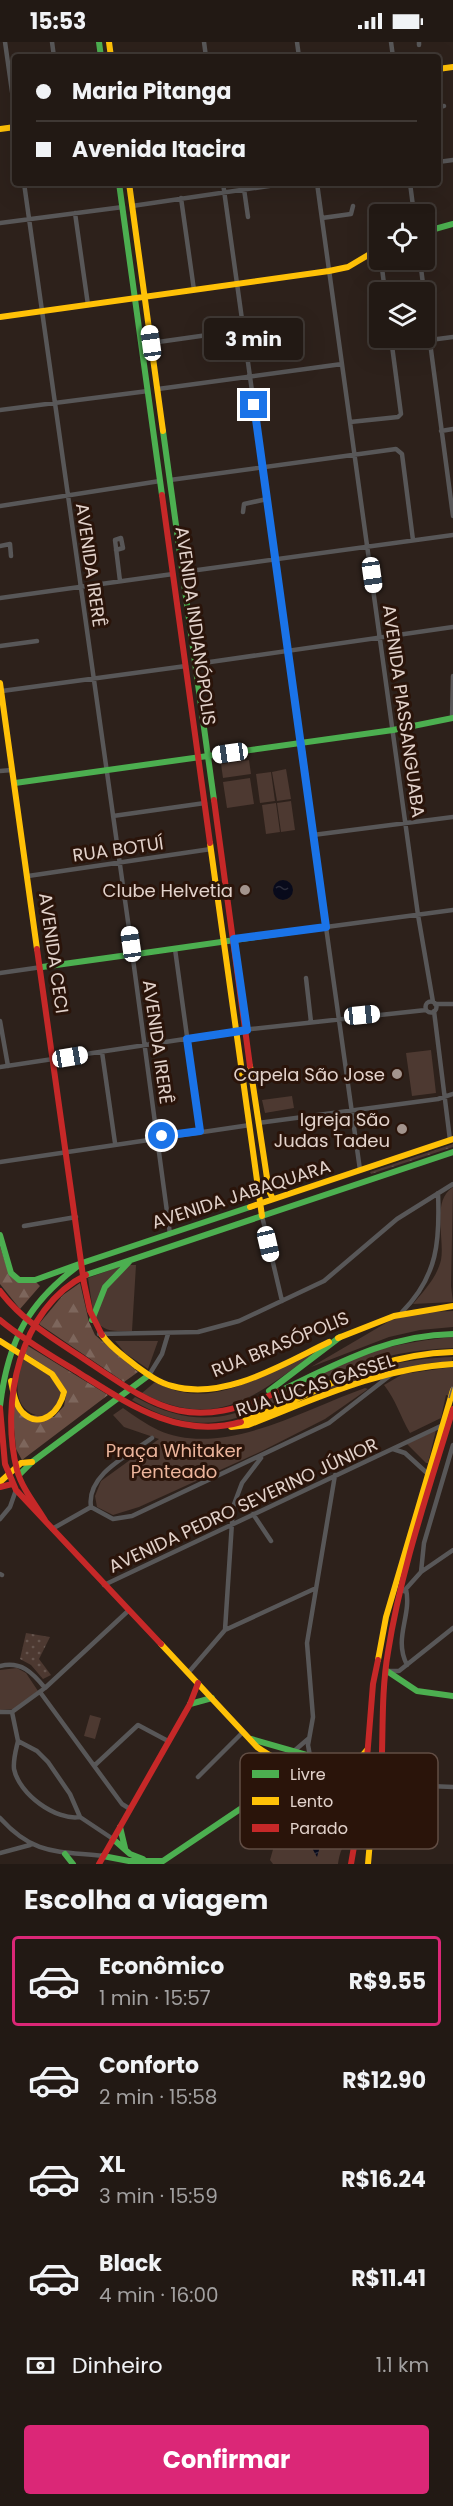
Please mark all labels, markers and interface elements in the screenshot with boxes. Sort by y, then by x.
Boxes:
text: 15:53 [30,6,86,37]
text: Maria Pitanga [72,76,231,107]
text: Avenida Itacira [72,134,246,165]
map controls [369,204,435,348]
button: locate [369,204,435,270]
button: layers [369,282,435,348]
callout: 3 min [204,318,304,360]
car [140,324,162,362]
text: 3 min [225,325,282,353]
route end [240,391,267,418]
street label: AVENIDA IRERÊ [70,501,112,629]
street label: AVENIDA INDIANÓPOLIS [170,525,222,727]
car [361,556,383,594]
street label: AVENIDA PIASSANGUABA [377,603,431,819]
car [211,742,249,764]
street label: RUA BOTUÍ [71,830,165,868]
place label: Clube Helvetia [103,878,233,903]
marker: Clube Helvetia [238,883,252,897]
street label: AVENIDA CECI [33,891,75,1015]
car [120,925,142,963]
street label: AVENIDA IRERÊ [137,978,179,1106]
car [343,1004,381,1026]
car [51,1045,89,1069]
place label: Capela São Jose [234,1062,385,1087]
marker: Capela São Jose [390,1067,404,1081]
place label: Igreja São Judas Tadeu [274,1107,390,1153]
route start [148,1122,175,1149]
marker: Igreja São Judas Tadeu [395,1122,409,1136]
street label: AVENIDA JABAQUARA [148,1153,334,1235]
car [255,1224,281,1264]
street label: RUA BRASÓPOLIS [208,1305,352,1383]
street label: RUA LUCAS GASSEL [232,1347,398,1422]
street label: AVENIDA PEDRO SEVERINO JÚNIOR [104,1431,382,1579]
park label: Praça Whitaker Penteado [106,1438,243,1484]
legend [240,1753,438,1849]
text: Livre [290,1763,326,1786]
text: Lento [290,1790,333,1813]
text: Parado [290,1817,348,1840]
text: Escolha a viagem [24,1881,268,1918]
text: Econômico [99,1951,224,1982]
icon: car [27,1954,81,2008]
text: R$9.55 [349,1966,426,1997]
text: 1 min · 15:57 [99,1984,211,2012]
text: Conforto [99,2050,199,2081]
icon: car [27,2053,81,2107]
text: R$12.90 [342,2065,426,2096]
text: 2 min · 15:58 [99,2083,217,2111]
text: XL [99,2149,125,2180]
icon: car [27,2152,81,2206]
text: R$16.24 [341,2164,426,2195]
text: 3 min · 15:59 [99,2182,218,2210]
text: Black [99,2248,162,2279]
icon: car [27,2251,81,2305]
text: R$11.41 [351,2263,426,2294]
text: 4 min · 16:00 [99,2281,219,2309]
icon: cash [24,2349,57,2382]
text: Dinheiro [72,2350,162,2381]
text: 1.1 km [376,2351,429,2379]
button: Confirmar [24,2425,429,2494]

